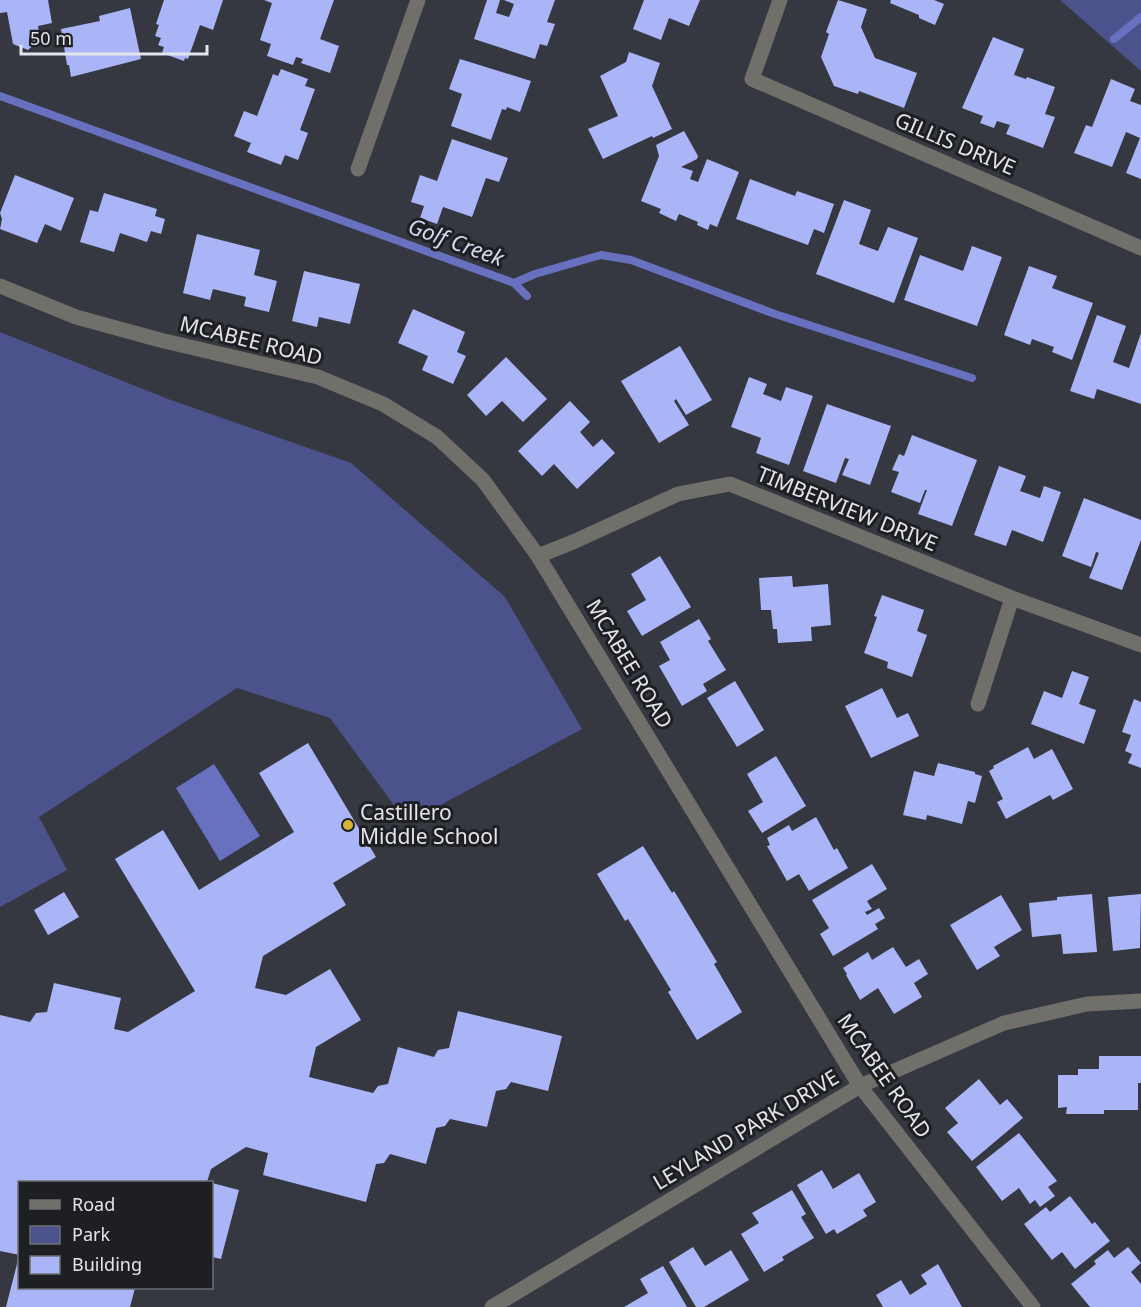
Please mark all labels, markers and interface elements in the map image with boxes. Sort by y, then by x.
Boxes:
scale bar [21,18,207,56]
text: 50 m [30,26,72,50]
street label: GILLIS DRIVE [891,105,1020,181]
water label: Golf Creek [404,210,509,273]
street label: MCABEE ROAD [177,309,325,371]
street label: TIMBERVIEW DRIVE [753,459,942,557]
street label: MCABEE ROAD [580,594,679,733]
place label: Castillero Middle School [360,798,498,850]
marker: Castillero Middle School [341,818,355,832]
street label: MCABEE ROAD [831,1008,938,1143]
street label: LEYLAND PARK DRIVE [647,1063,844,1196]
legend [18,1181,213,1289]
text: Road [72,1192,115,1216]
text: Park [72,1222,110,1246]
text: Building [72,1252,142,1276]

